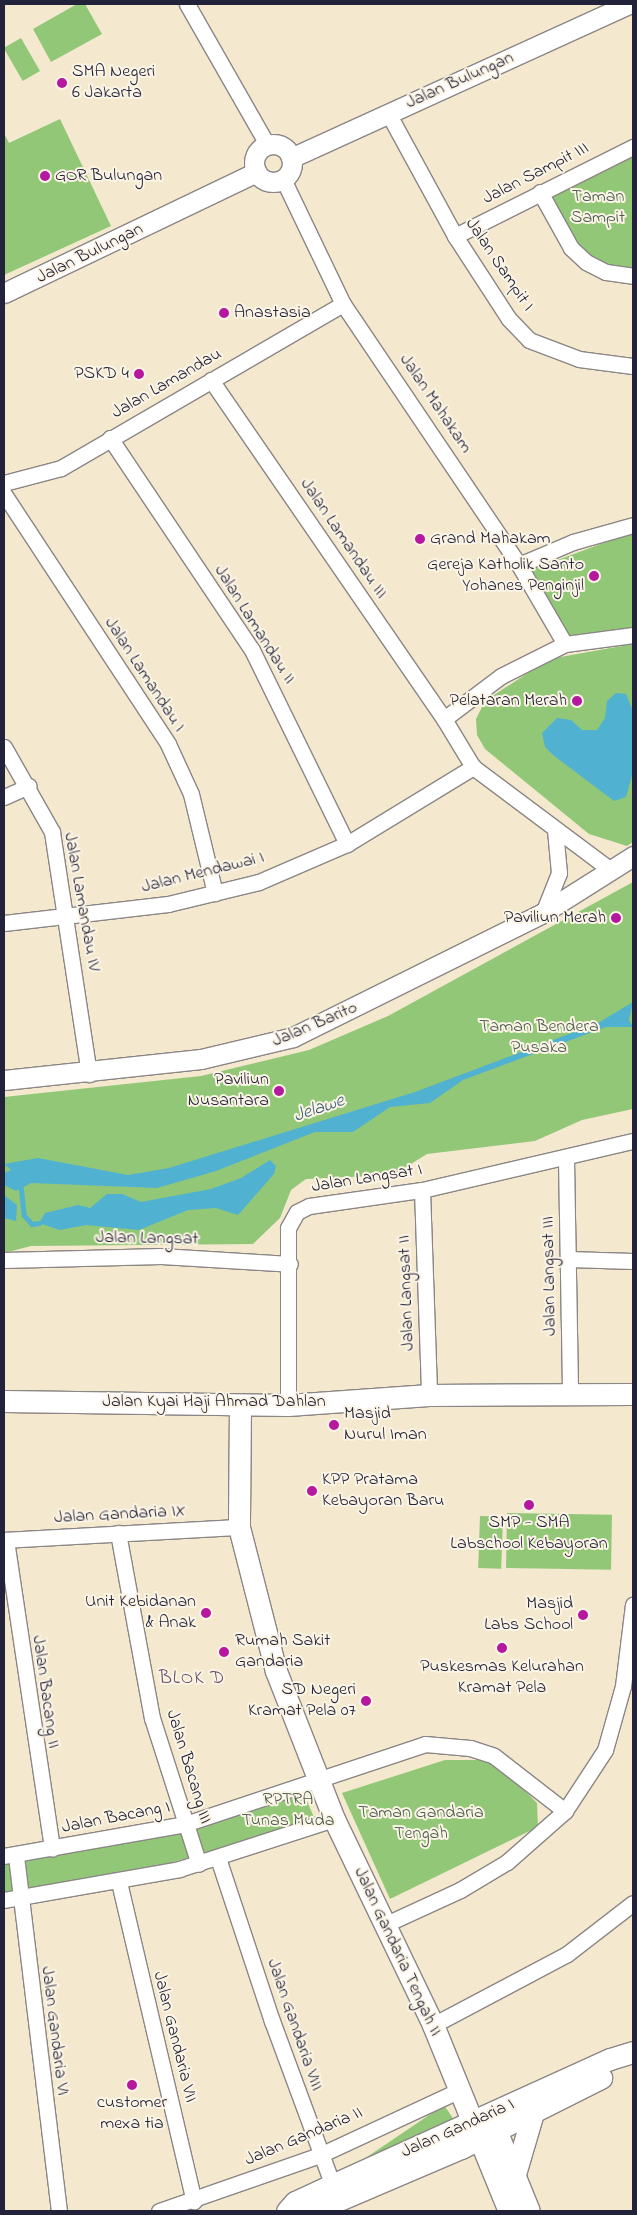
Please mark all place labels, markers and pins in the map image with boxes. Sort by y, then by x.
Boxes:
place label: SMA Negeri 6 Jakarta [72,62,155,104]
marker: SMA Negeri 6 Jakarta [56,77,68,89]
place label: GOR Bulungan [55,165,162,187]
marker: GOR Bulungan [39,170,51,182]
place label: Anastasia [234,302,311,324]
marker: Anastasia [218,307,230,319]
place label: PSKD 4 [74,363,129,385]
marker: PSKD 4 [133,368,145,380]
place label: Grand Mahakam [430,528,551,550]
marker: Grand Mahakam [414,533,426,545]
place label: Gereja Katholik Santo Yohanes Penginjil [427,555,584,598]
marker: Gereja Katholik Santo Yohanes Penginjil [588,570,600,582]
place label: Pelataran Merah [450,690,567,712]
marker: Pelataran Merah [571,695,583,707]
place label: Paviliun Merah [504,907,606,929]
marker: Paviliun Merah [610,912,622,924]
place label: Paviliun Nusantara [188,1070,269,1112]
marker: Paviliun Nusantara [273,1085,285,1097]
place label: Masjid Nurul Iman [344,1404,427,1446]
marker: Masjid Nurul Iman [328,1419,340,1431]
place label: KPP Pratama Kebayoran Baru [322,1470,444,1512]
marker: KPP Pratama Kebayoran Baru [306,1485,318,1497]
marker: SMP - SMA Labschool Kebayoran [523,1499,535,1511]
place label: SMP - SMA Labschool Kebayoran [450,1513,608,1556]
place label: Unit Kebidanan & Anak [85,1592,196,1635]
place label: Masjid Labs School [484,1594,573,1636]
marker: Unit Kebidanan & Anak [200,1607,212,1619]
marker: Masjid Labs School [577,1609,589,1621]
place label: Rumah Sakit Gandaria [235,1631,330,1674]
marker: Puskesmas Kelurahan Kramat Pela [495,1641,509,1655]
marker: Rumah Sakit Gandaria [217,1645,231,1659]
place label: Puskesmas Kelurahan Kramat Pela [420,1657,584,1700]
place label: SD Negeri Kramat Pela 07 [248,1680,356,1722]
marker: SD Negeri Kramat Pela 07 [360,1695,372,1707]
marker: customer mexa tia [126,2079,138,2091]
place label: customer mexa tia [97,2093,167,2136]

